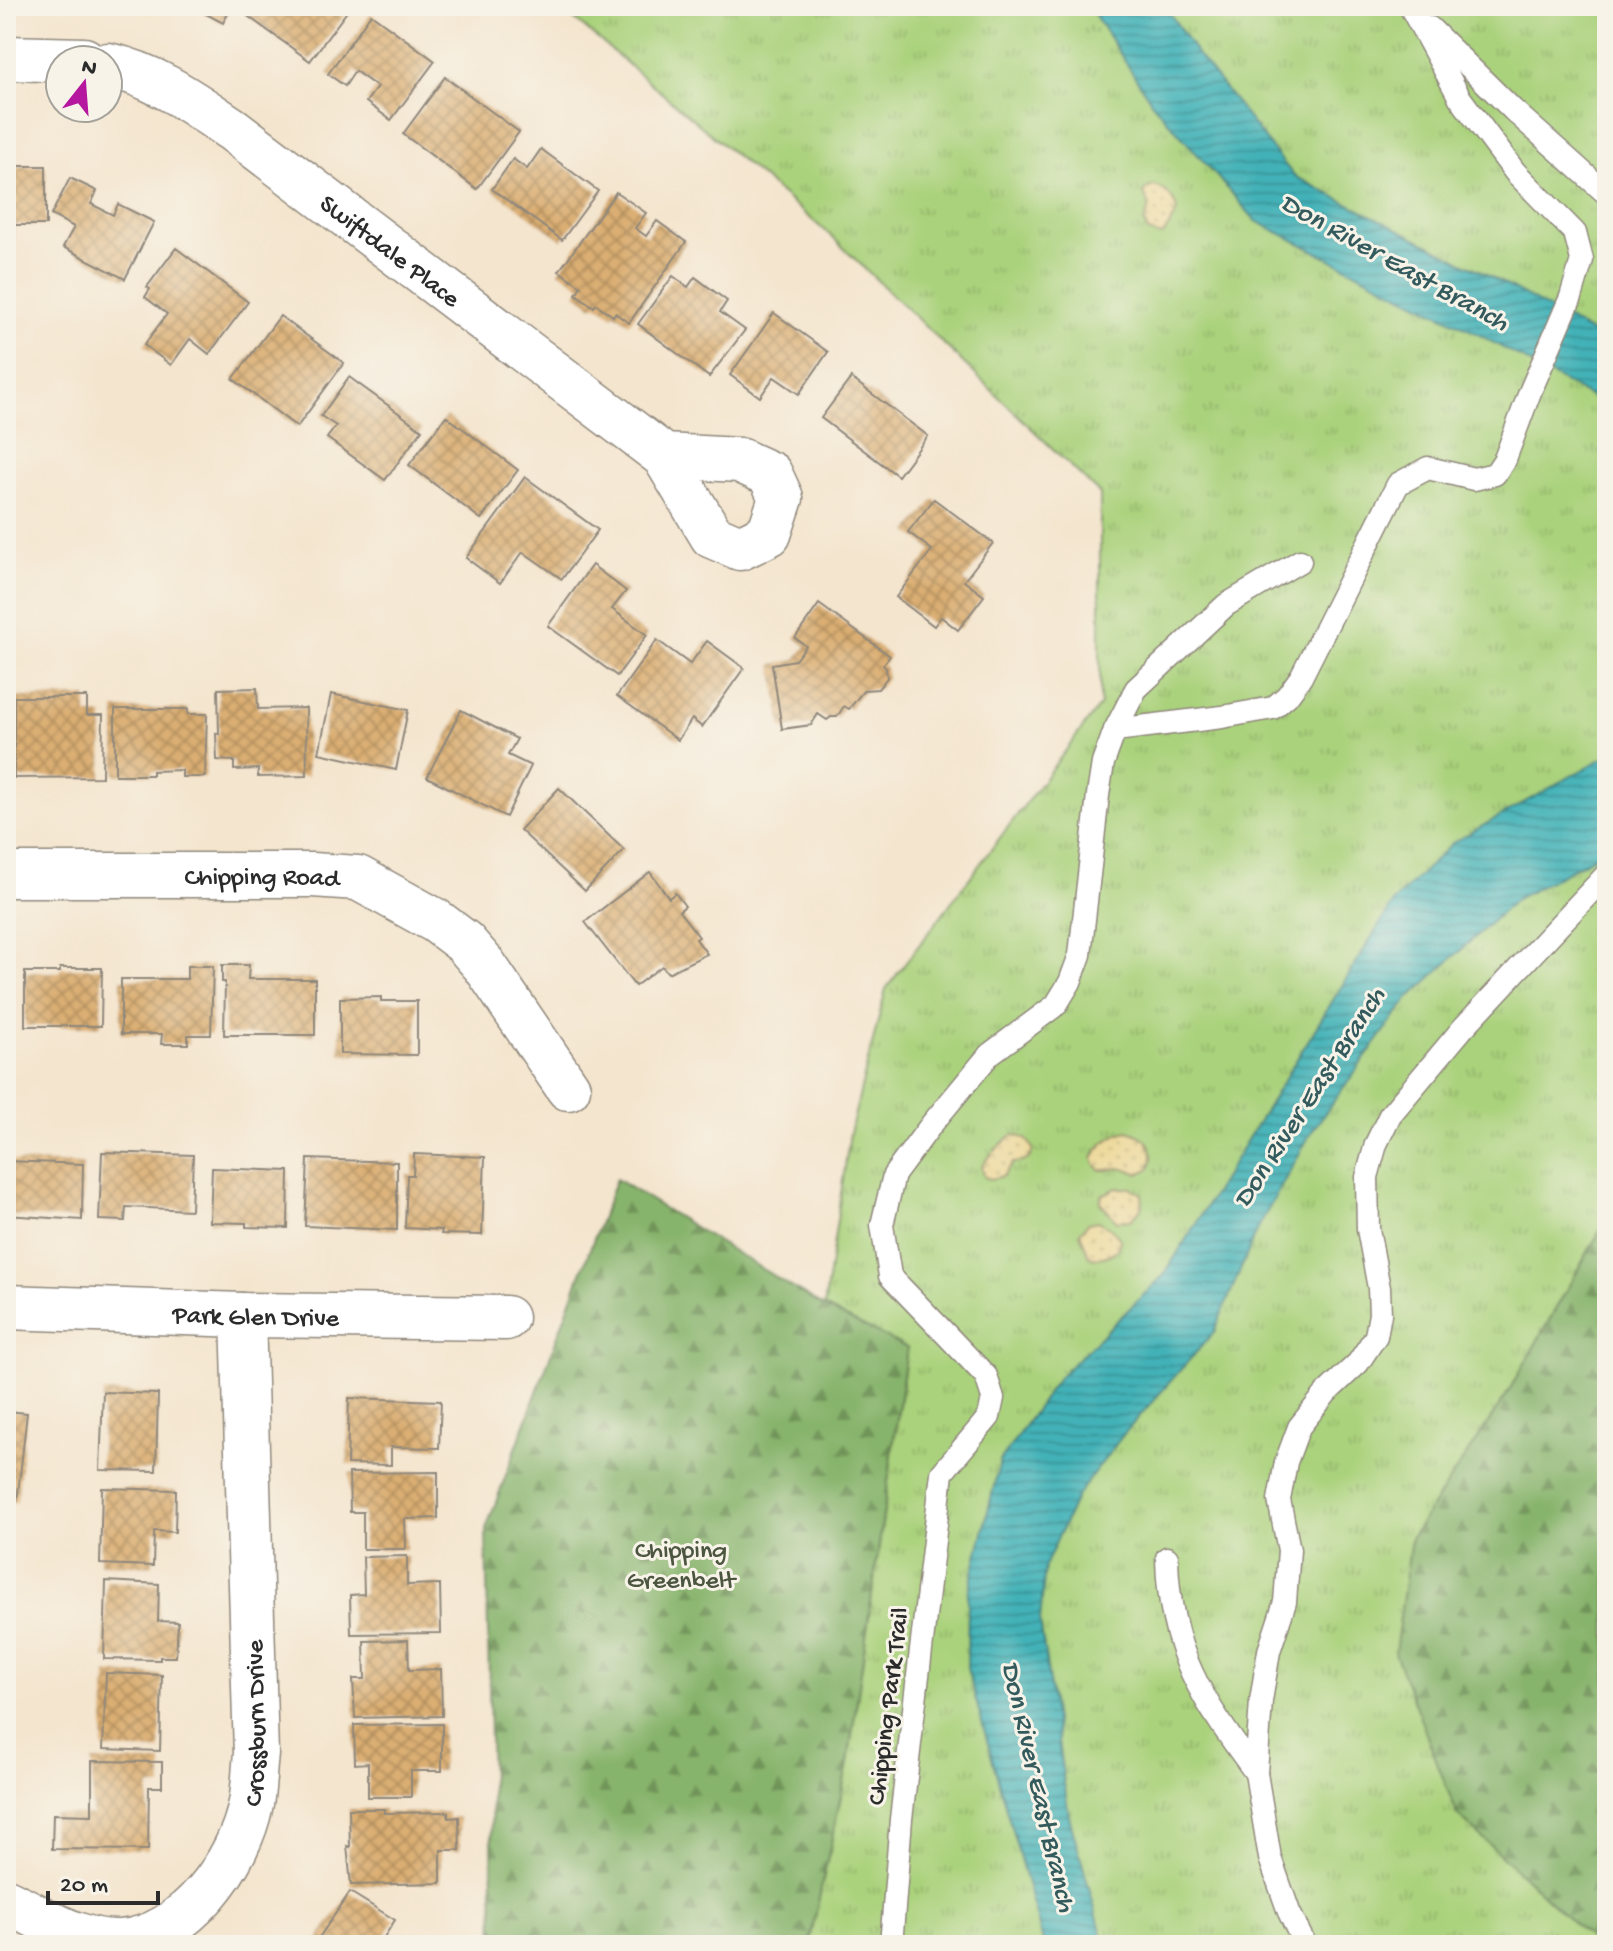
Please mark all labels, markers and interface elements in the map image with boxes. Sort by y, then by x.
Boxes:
north arrow [44,44,124,124]
text: N [78,54,99,83]
water label: Don River East Branch [1274,187,1515,341]
street label: Swiftdale Place [312,190,465,316]
street label: Chipping Road [184,864,342,897]
water label: Don River East Branch [1227,981,1395,1215]
street label: Park Glen Drive [171,1302,340,1336]
park label: Chipping Greenbelt [627,1537,738,1598]
street label: Chipping Park Trail [863,1606,918,1807]
street label: Crossburn Drive [240,1639,276,1809]
water label: Don River East Branch [992,1659,1082,1916]
scale bar [48,1855,158,1905]
text: 20 m [60,1872,108,1901]

